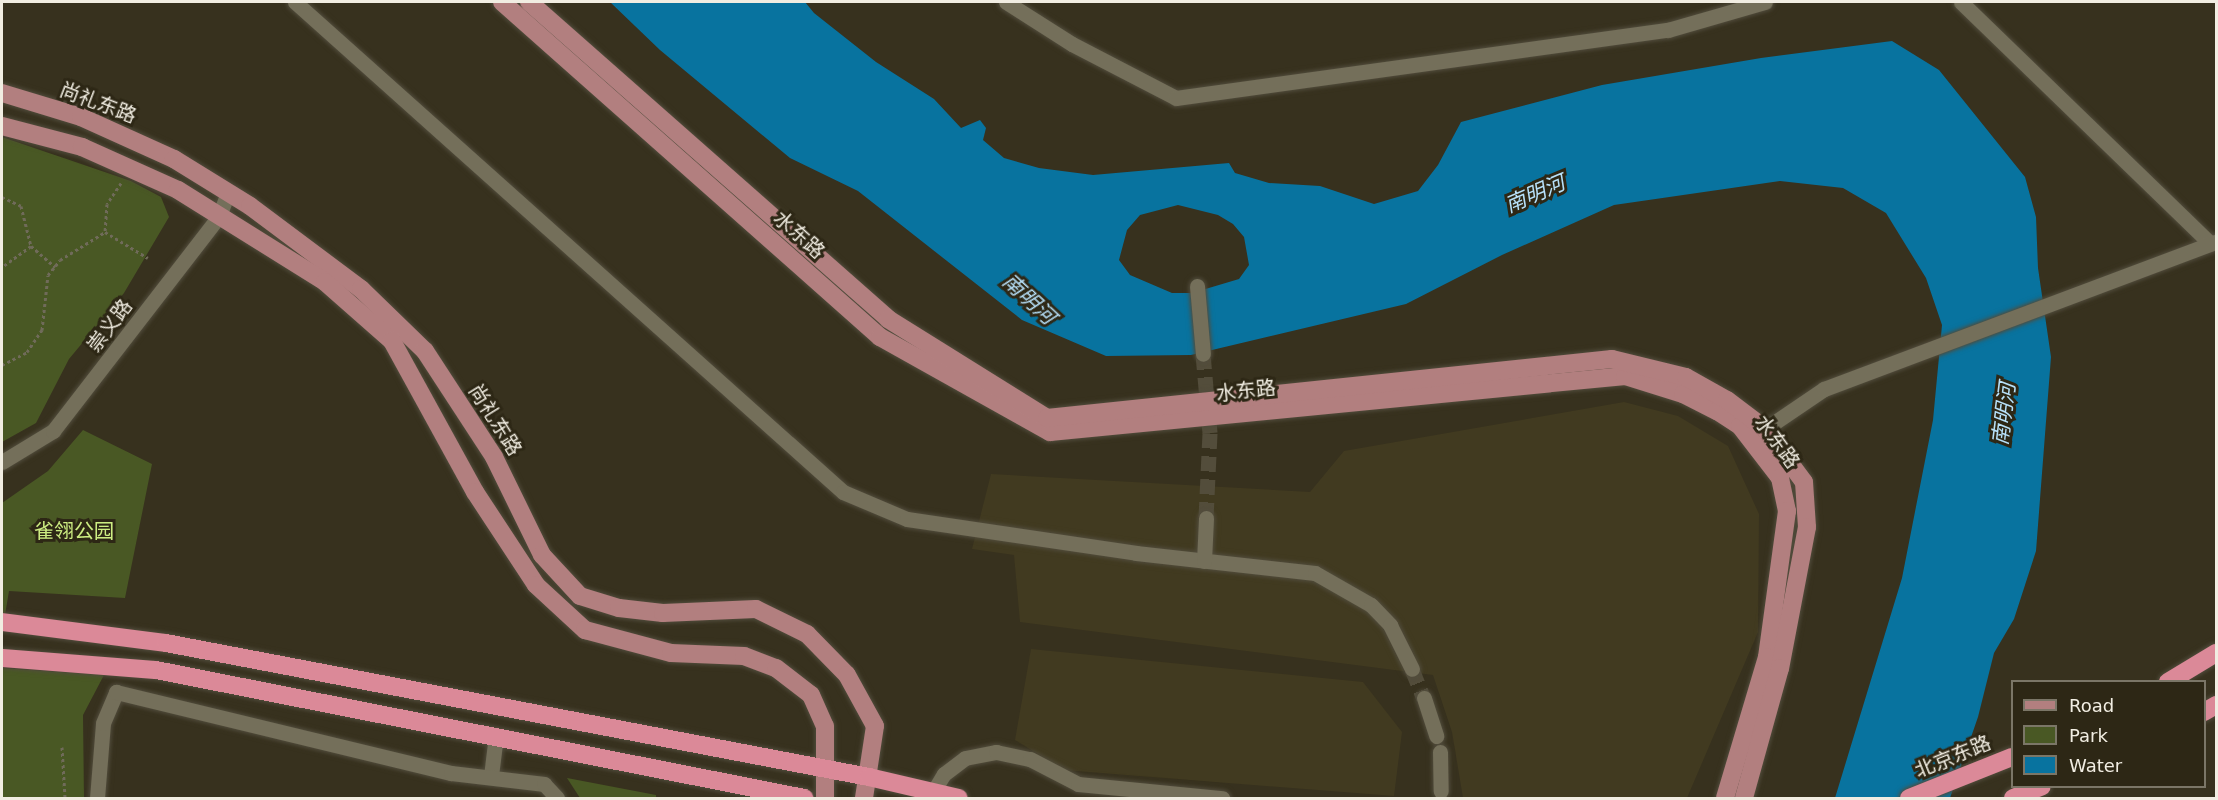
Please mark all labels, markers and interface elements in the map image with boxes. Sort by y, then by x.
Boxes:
street label: 尚礼东路 [56,77,140,129]
water label: 南明河 [1501,170,1569,218]
street label: 水东路 [769,206,829,264]
water label: 南明河 [997,268,1061,330]
street label: 崇义路 [82,295,138,357]
street label: 水东路 [1215,376,1277,406]
street label: 尚礼东路 [464,380,526,460]
water label: 南明河 [1988,381,2020,447]
street label: 水东路 [1750,411,1804,473]
park label: 雀翎公园 [34,519,114,543]
legend [2011,680,2206,788]
text: Road [2069,695,2114,716]
text: Park [2069,725,2108,746]
street label: 北京东路 [1911,731,1995,783]
text: Water [2069,755,2122,776]

